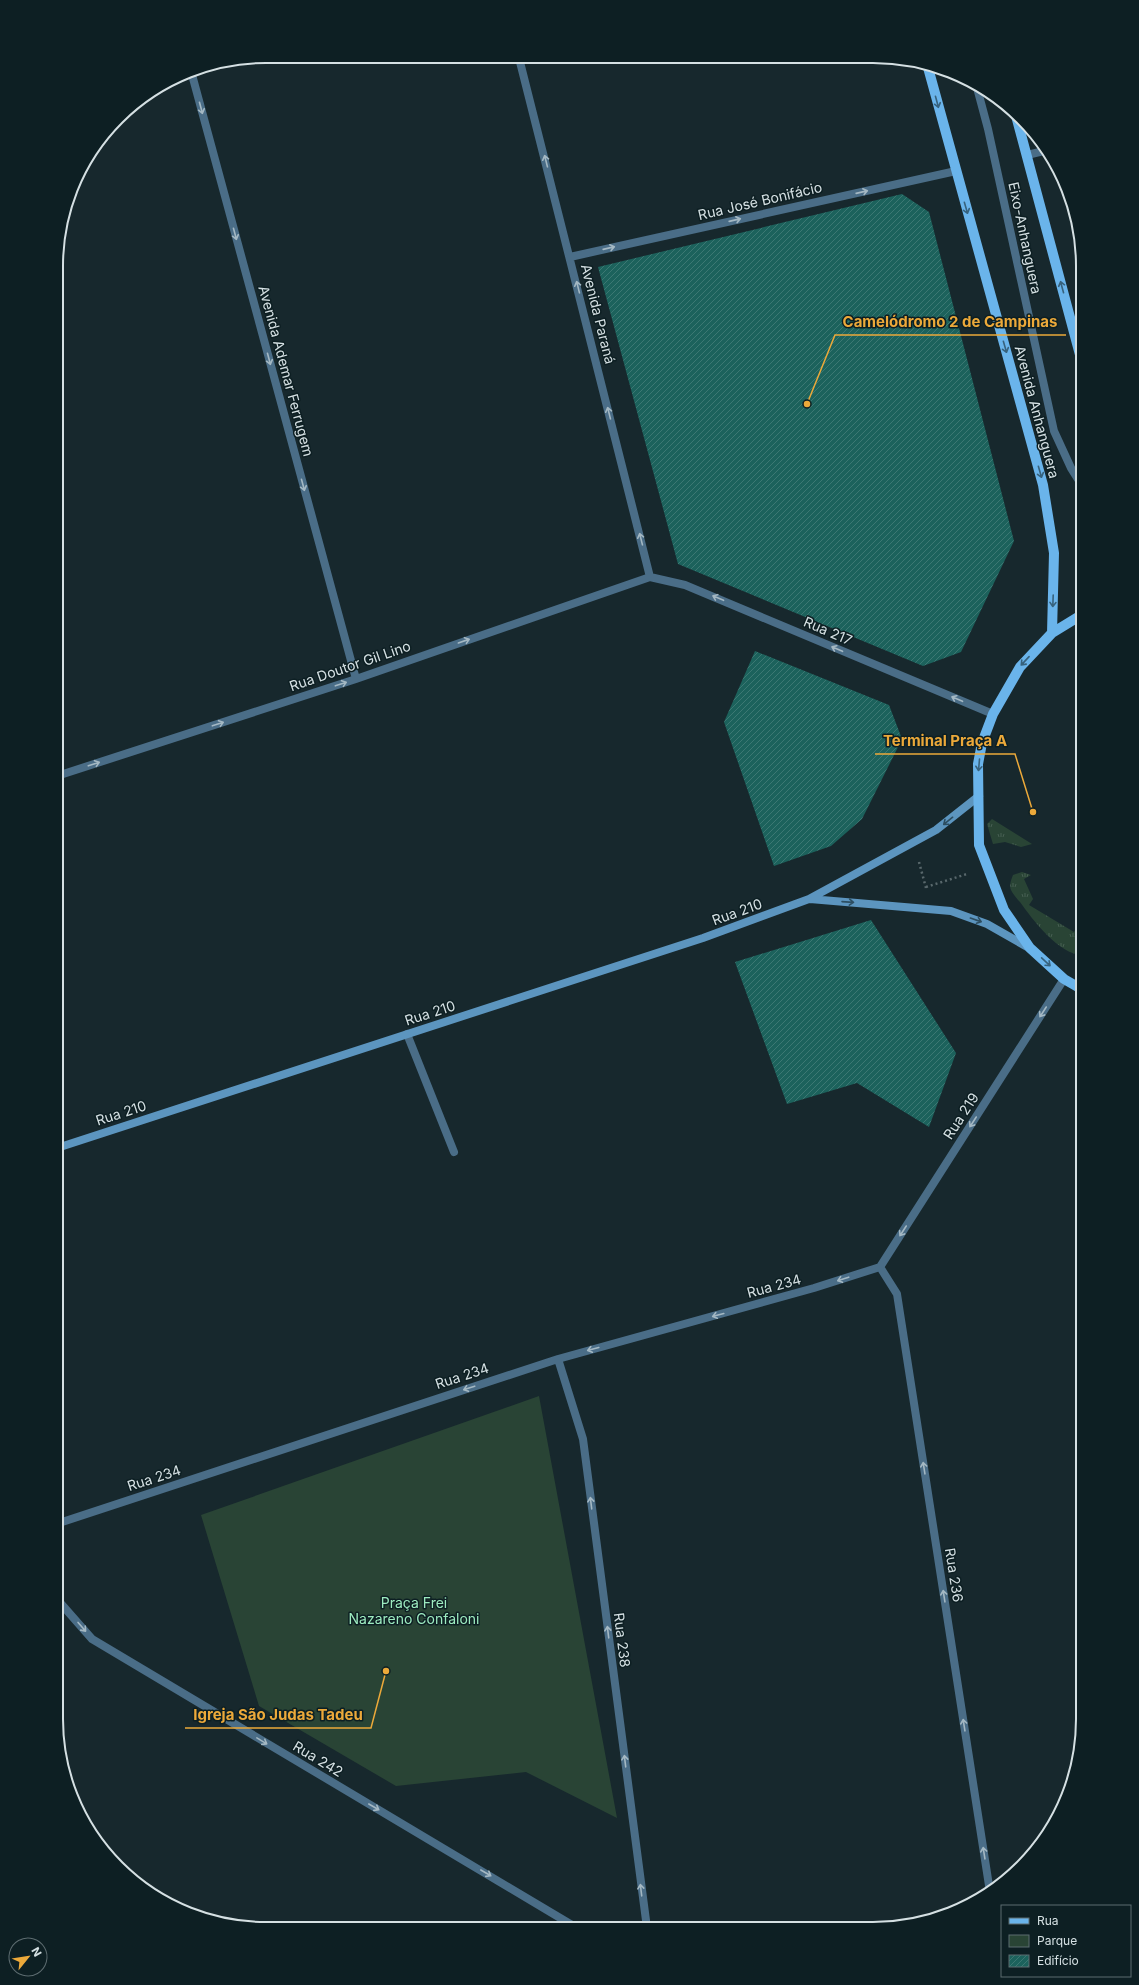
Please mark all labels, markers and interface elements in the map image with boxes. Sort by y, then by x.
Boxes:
one-way arrow [934,95,941,108]
one-way arrow [198,102,205,115]
one-way arrow [542,155,549,168]
street label: Rua José Bonifácio [696,178,824,223]
street label: Eixo-Anhanguera [1005,180,1046,295]
one-way arrow [855,187,868,195]
one-way arrow [963,202,970,215]
one-way arrow [729,216,742,224]
one-way arrow [232,227,239,240]
one-way arrow [602,244,615,252]
street label: Avenida Paraná [578,262,619,366]
one-way arrow [574,281,581,294]
one-way arrow [1058,281,1065,294]
street label: Avenida Ademar Ferrugem [255,284,317,458]
callout: Camelódromo 2 de Campinas [835,308,1066,335]
text: Camelódromo 2 de Campinas [843,312,1057,331]
one-way arrow [1002,340,1009,353]
street label: Avenida Anhanguera [1012,344,1063,480]
one-way arrow [266,353,273,366]
one-way arrow [605,407,613,420]
one-way arrow [1036,466,1044,479]
one-way arrow [300,478,307,491]
one-way arrow [637,533,644,546]
one-way arrow [712,594,724,602]
one-way arrow [1049,594,1057,607]
street label: Rua 217 [801,613,855,648]
street label: Rua Doutor Gil Lino [287,637,413,694]
one-way arrow [458,637,470,645]
one-way arrow [832,644,844,652]
one-way arrow [1020,656,1030,666]
one-way arrow [335,679,347,687]
one-way arrow [952,695,964,702]
one-way arrow [211,720,224,727]
callout: Terminal Praça A [875,727,1015,754]
text: Terminal Praça A [883,731,1007,750]
one-way arrow [975,758,982,771]
one-way arrow [88,760,101,767]
one-way arrow [943,816,954,825]
street label: Rua 210 [709,895,764,928]
one-way arrow [841,898,854,905]
one-way arrow [970,916,982,924]
one-way arrow [1040,958,1051,967]
street label: Rua 210 [402,996,457,1029]
one-way arrow [1039,1006,1047,1017]
street label: Rua 219 [939,1089,982,1142]
street label: Rua 210 [93,1096,148,1129]
one-way arrow [969,1116,977,1127]
one-way arrow [899,1226,907,1237]
street label: Rua 234 [745,1270,803,1301]
one-way arrow [837,1276,850,1283]
one-way arrow [712,1311,725,1319]
one-way arrow [587,1346,600,1353]
street label: Rua 234 [433,1359,491,1392]
one-way arrow [462,1385,475,1392]
street label: Rua 234 [125,1461,183,1494]
one-way arrow [920,1462,928,1475]
one-way arrow [587,1497,595,1510]
street label: Rua 236 [942,1546,967,1603]
one-way arrow [940,1590,948,1603]
park label: Praça Frei Nazareno Confaloni [349,1594,479,1627]
street label: Rua 238 [611,1612,634,1668]
one-way arrow [77,1622,86,1632]
one-way arrow [604,1626,612,1639]
callout: Igreja São Judas Tadeu [185,1701,371,1728]
text: Igreja São Judas Tadeu [193,1705,363,1724]
one-way arrow [960,1719,968,1732]
one-way arrow [256,1737,268,1745]
street label: Rua 242 [290,1737,346,1780]
one-way arrow [621,1755,629,1768]
one-way arrow [368,1804,380,1812]
one-way arrow [980,1847,988,1860]
one-way arrow [480,1870,492,1878]
one-way arrow [638,1884,645,1897]
legend [1001,1905,1131,1977]
text: Rua [1037,1913,1059,1928]
text: Parque [1037,1933,1077,1948]
north arrow [8,1937,48,1977]
text: N [29,1945,45,1959]
text: Edifício [1037,1953,1079,1968]

